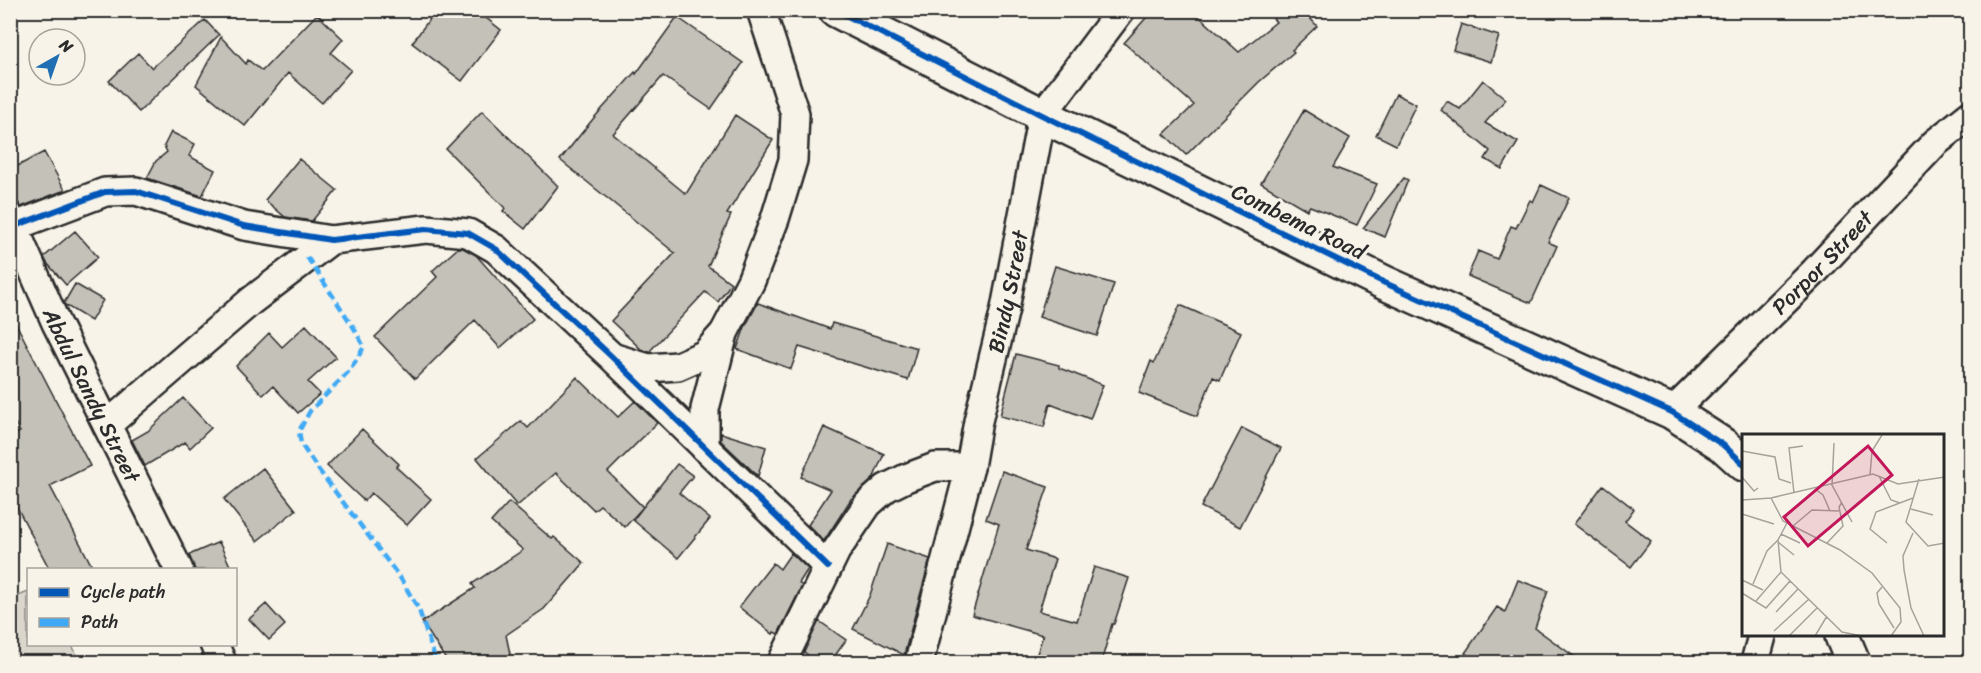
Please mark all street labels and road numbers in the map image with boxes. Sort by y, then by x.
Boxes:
street label: Combema Road [1225,172,1374,272]
street label: Porpor Street [1762,200,1884,325]
street label: Bindy Street [976,226,1040,357]
street label: Abdul Sandy Street [31,300,152,490]

